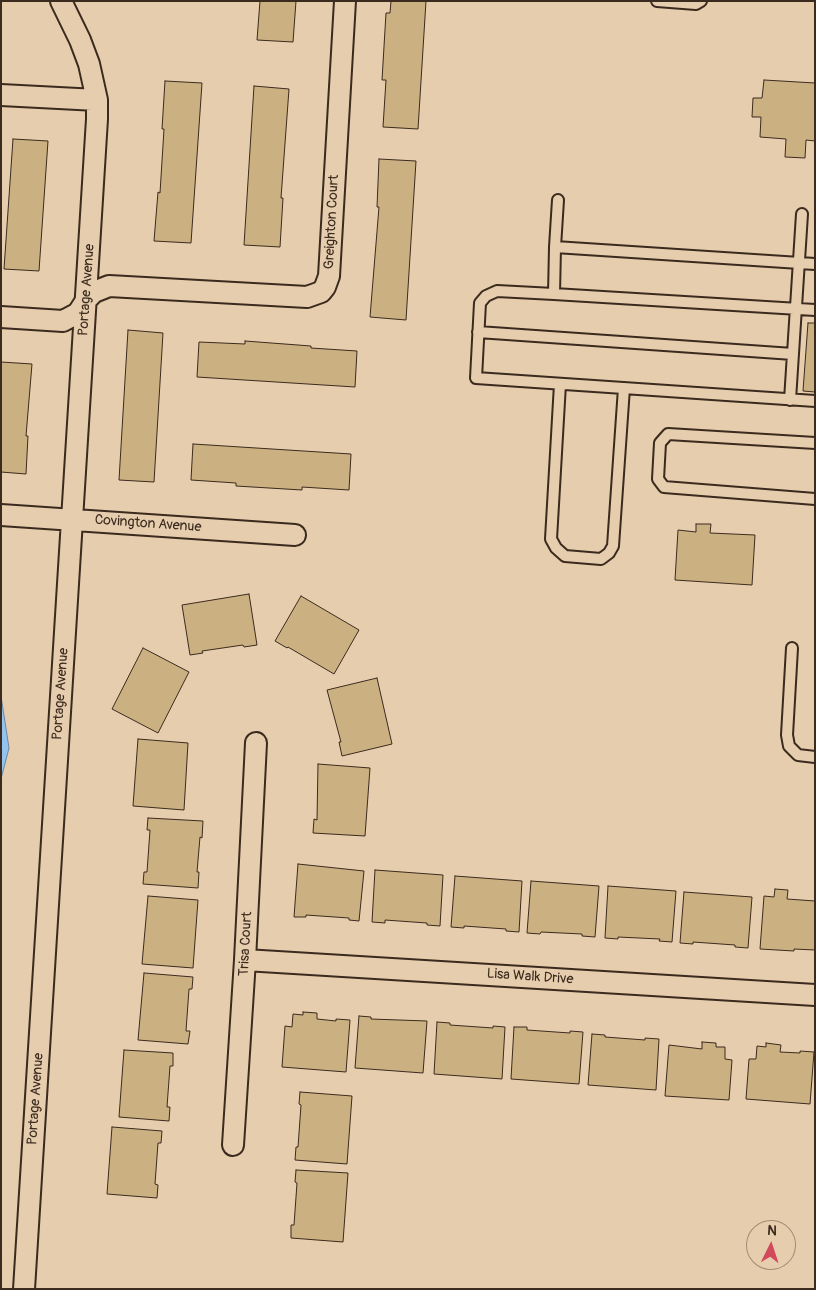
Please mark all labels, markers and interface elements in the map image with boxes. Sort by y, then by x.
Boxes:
street label: Greighton Court [321,174,343,270]
street label: Portage Avenue [75,243,99,337]
street label: Covington Avenue [94,512,202,536]
street label: Portage Avenue [49,647,73,741]
street label: Trisa Court [236,911,256,977]
street label: Lisa Walk Drive [486,966,574,988]
street label: Portage Avenue [24,1052,48,1146]
north arrow [746,1220,796,1270]
text: N [767,1222,777,1239]

